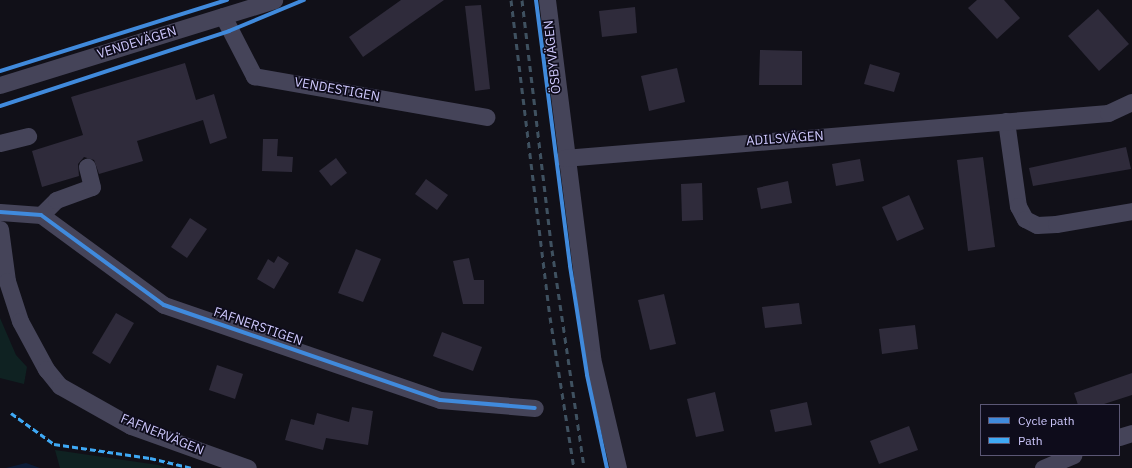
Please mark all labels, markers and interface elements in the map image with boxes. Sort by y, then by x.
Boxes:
street label: ÖSBYVÄGEN [541,19,565,95]
street label: VENDEVÄGEN [95,24,179,62]
street label: VENDESTIGEN [293,75,381,105]
street label: ADILSVÄGEN [746,129,824,149]
street label: FAFNERSTIGEN [211,304,305,350]
legend [980,404,1120,456]
street label: FAFNERVÄGEN [118,411,206,459]
text: Cycle path [1018,413,1075,428]
text: Path [1018,433,1043,448]

